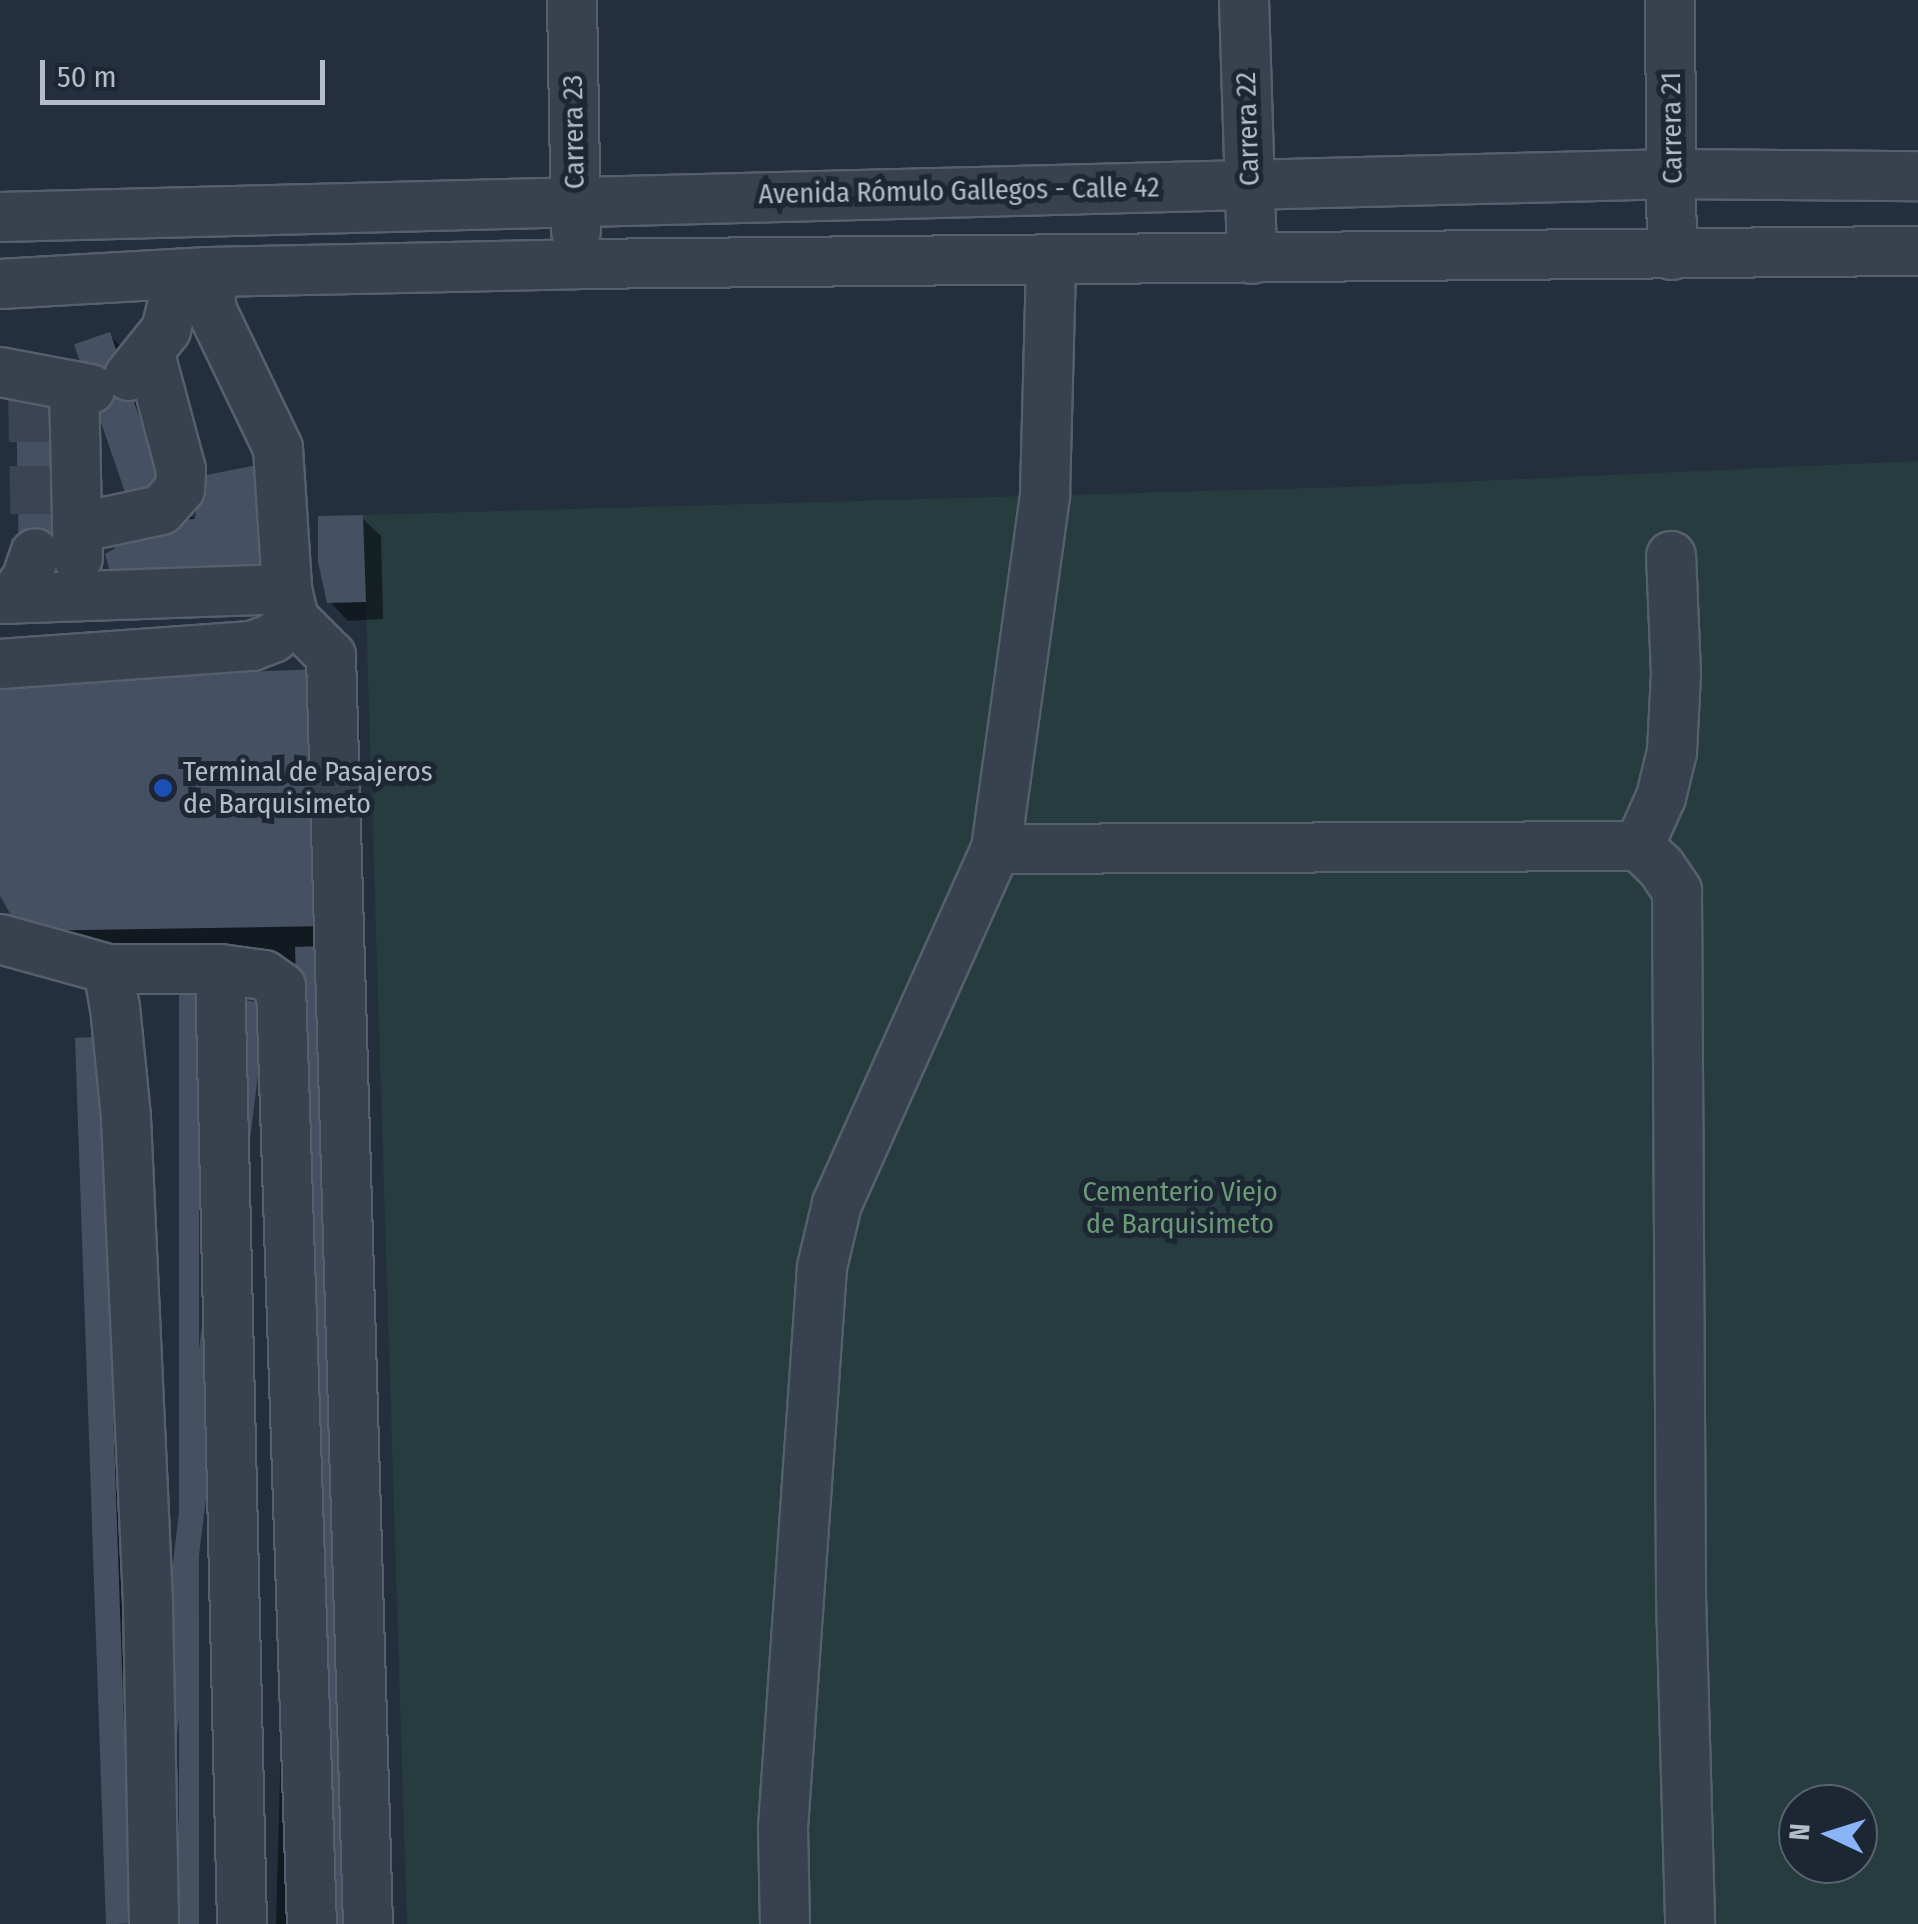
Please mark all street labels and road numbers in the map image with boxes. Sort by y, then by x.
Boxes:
street label: Carrera 22 [1229,71,1267,187]
street label: Carrera 21 [1654,72,1690,184]
street label: Carrera 23 [556,75,592,189]
street label: Avenida Rómulo Gallegos - Calle 42 [758,171,1160,211]

